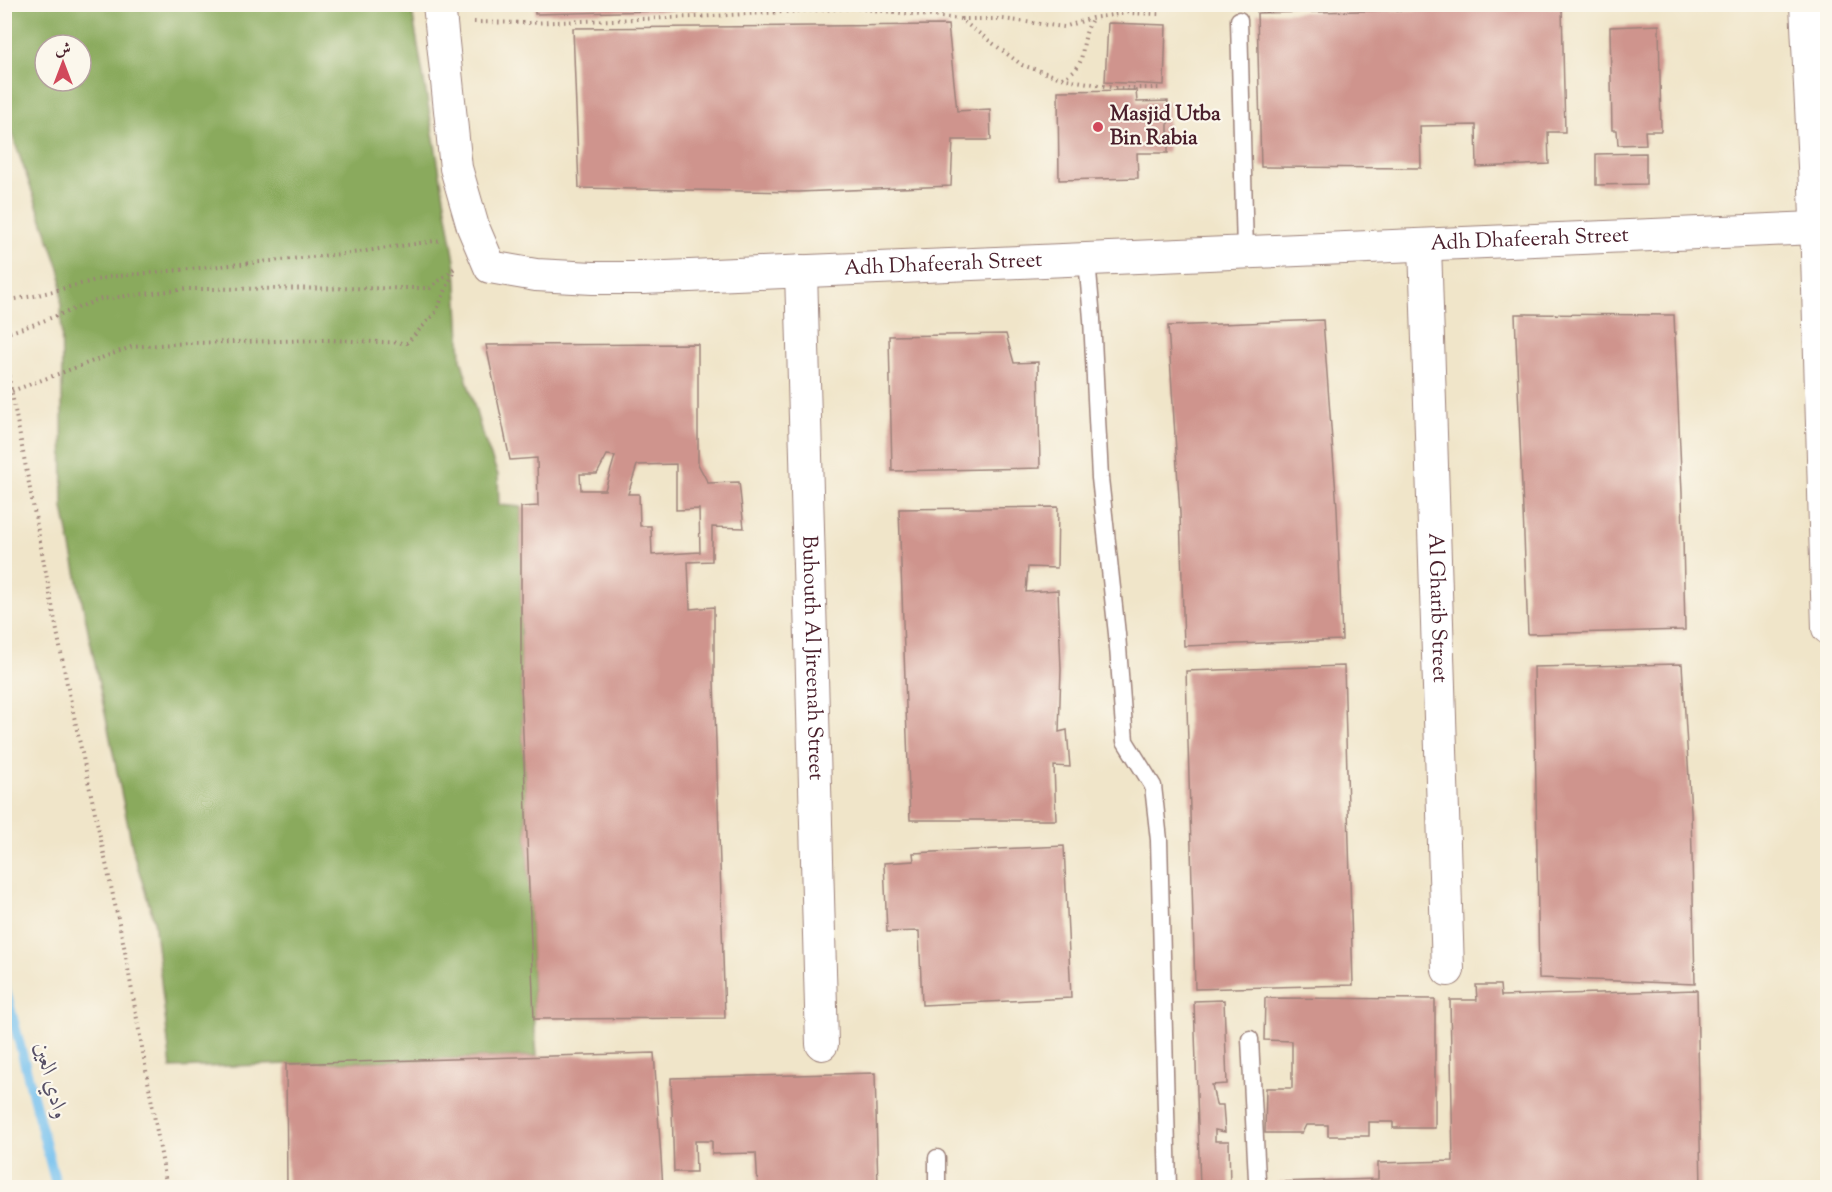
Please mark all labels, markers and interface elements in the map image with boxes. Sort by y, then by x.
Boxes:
north arrow [33,33,93,93]
text: ش [55,39,71,62]
place label: Masjid Utba Bin Rabia [1110,100,1221,154]
marker: Masjid Utba Bin Rabia [1091,120,1105,134]
street label: Adh Dhafeerah Street [1430,221,1629,259]
street label: Adh Dhafeerah Street [843,246,1043,284]
street label: Al Gharib Street [1419,532,1454,683]
street label: Buhouth Al Jireenah Street [793,535,830,781]
water label: وادي العين [24,1039,76,1123]

